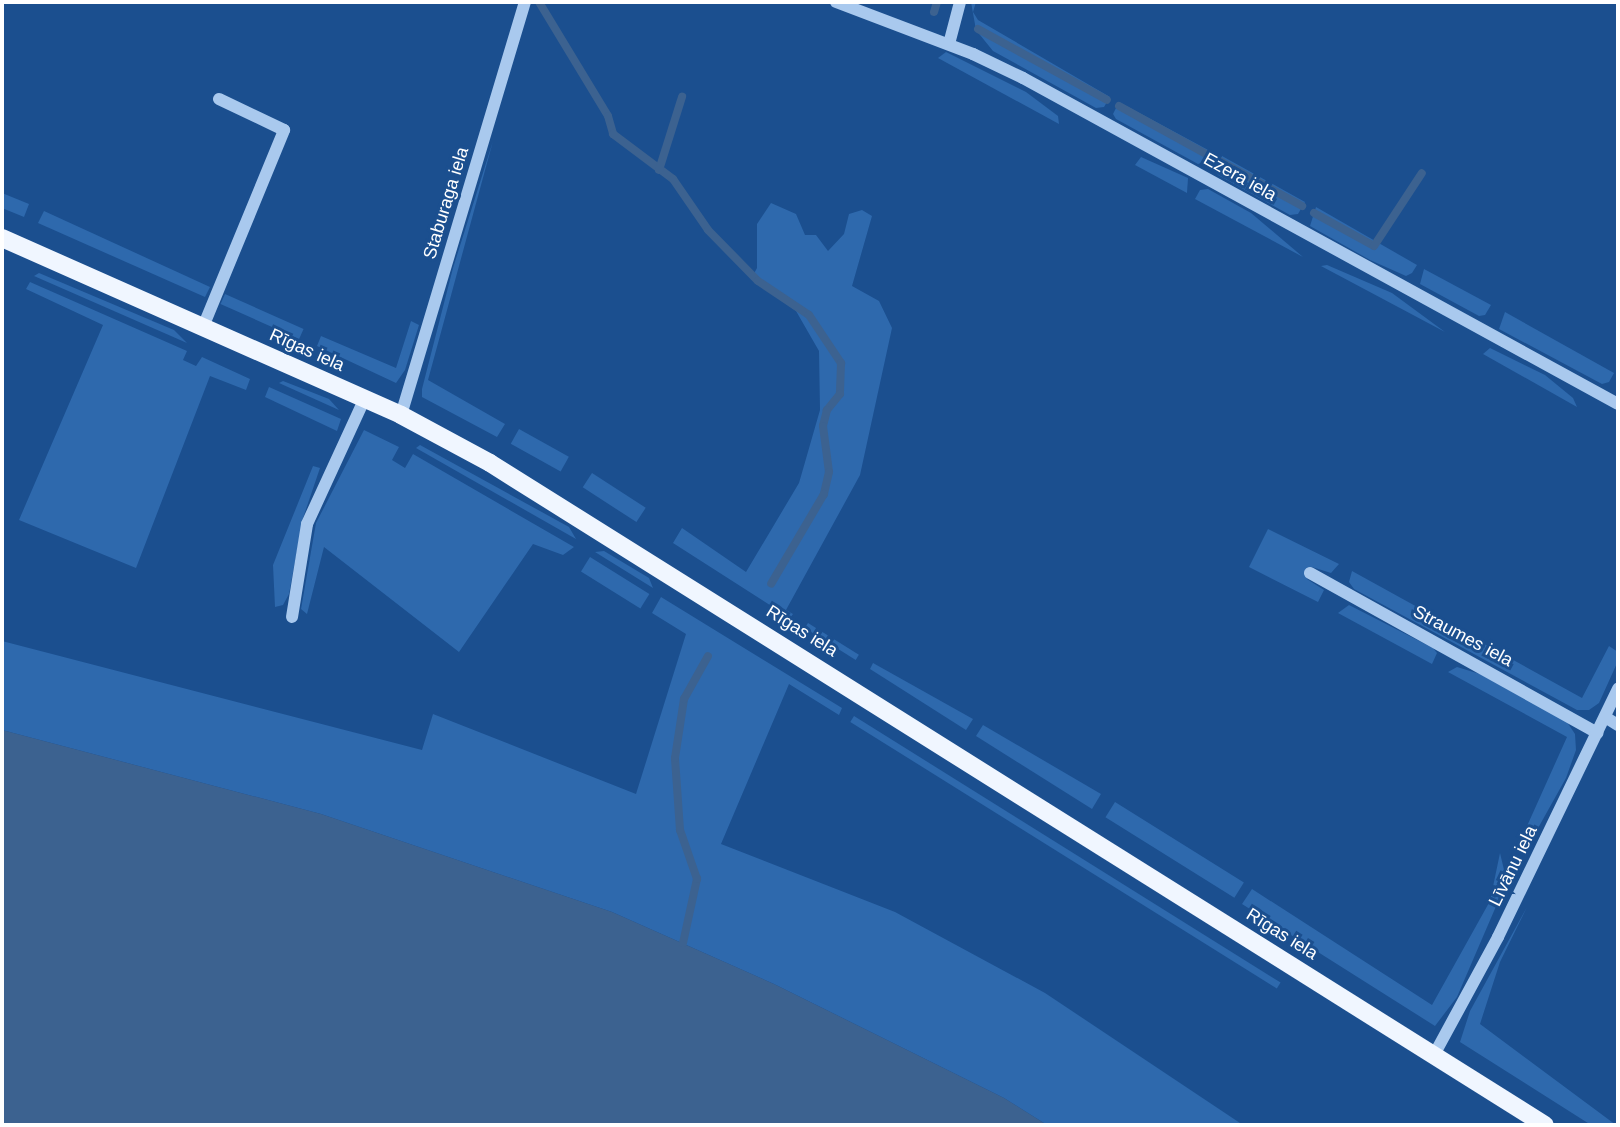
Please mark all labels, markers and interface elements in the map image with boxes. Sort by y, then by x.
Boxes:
street label: Staburaga iela [419,144,473,262]
street label: Ezera iela [1200,148,1280,206]
street label: Rīgas iela [266,324,348,376]
street label: Rīgas iela [762,601,842,661]
street label: Straumes iela [1409,601,1517,671]
street label: Līvānu iela [1484,822,1542,910]
street label: Rīgas iela [1242,904,1322,964]

